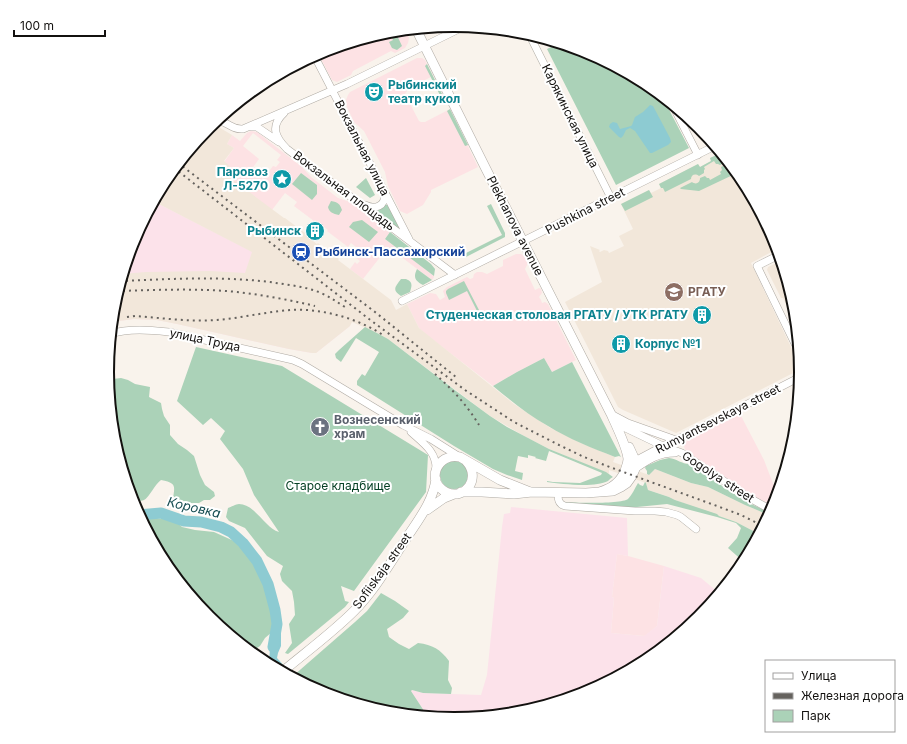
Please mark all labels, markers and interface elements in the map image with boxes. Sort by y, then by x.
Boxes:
scale bar [14,12,105,38]
text: 100 m [20,18,54,33]
street label: Карякинская улица [539,61,602,170]
place label: Рыбинский театр кукол [388,77,460,106]
theatre icon: Рыбинский театр кукол [363,81,385,103]
street label: Вокзальная улица [332,97,393,198]
street label: Вокзальная площадь [290,147,398,234]
place label: Паровоз Л-5270 [217,164,268,193]
place icon: Паровоз Л-5270 [271,168,293,190]
street label: Plekhanova avenue [484,173,547,278]
street label: Pushkina street [542,184,627,237]
building icon: Рыбинск [304,220,326,242]
place label: Рыбинск [247,223,301,238]
station icon: Рыбинск-Пассажирский [290,241,312,263]
place label: Рыбинск-Пассажирский [315,244,465,259]
school or university icon: РГАТУ [663,281,685,303]
place label: РГАТУ [688,284,727,299]
building icon: Студенческая столовая РГАТУ / УТК РГАТУ [691,304,713,326]
place label: Студенческая столовая РГАТУ / УТК РГАТУ [426,307,689,322]
street label: улица Труда [168,325,242,354]
building icon: Корпус №1 [610,333,632,355]
place label: Корпус №1 [635,336,701,351]
street label: Rumyantsevskaya street [653,380,783,457]
place label: Вознесенский храм [334,412,421,441]
church icon: Вознесенский храм [309,416,331,438]
street label: Gogolya street [679,448,757,506]
park label: Старое кладбище [286,478,390,493]
water label: Коровка [166,493,222,521]
street label: Sofiiskaja street [349,530,414,612]
legend [765,660,895,732]
text: Улица [801,668,836,683]
text: Железная дорога [801,688,904,703]
text: Парк [801,708,831,723]

